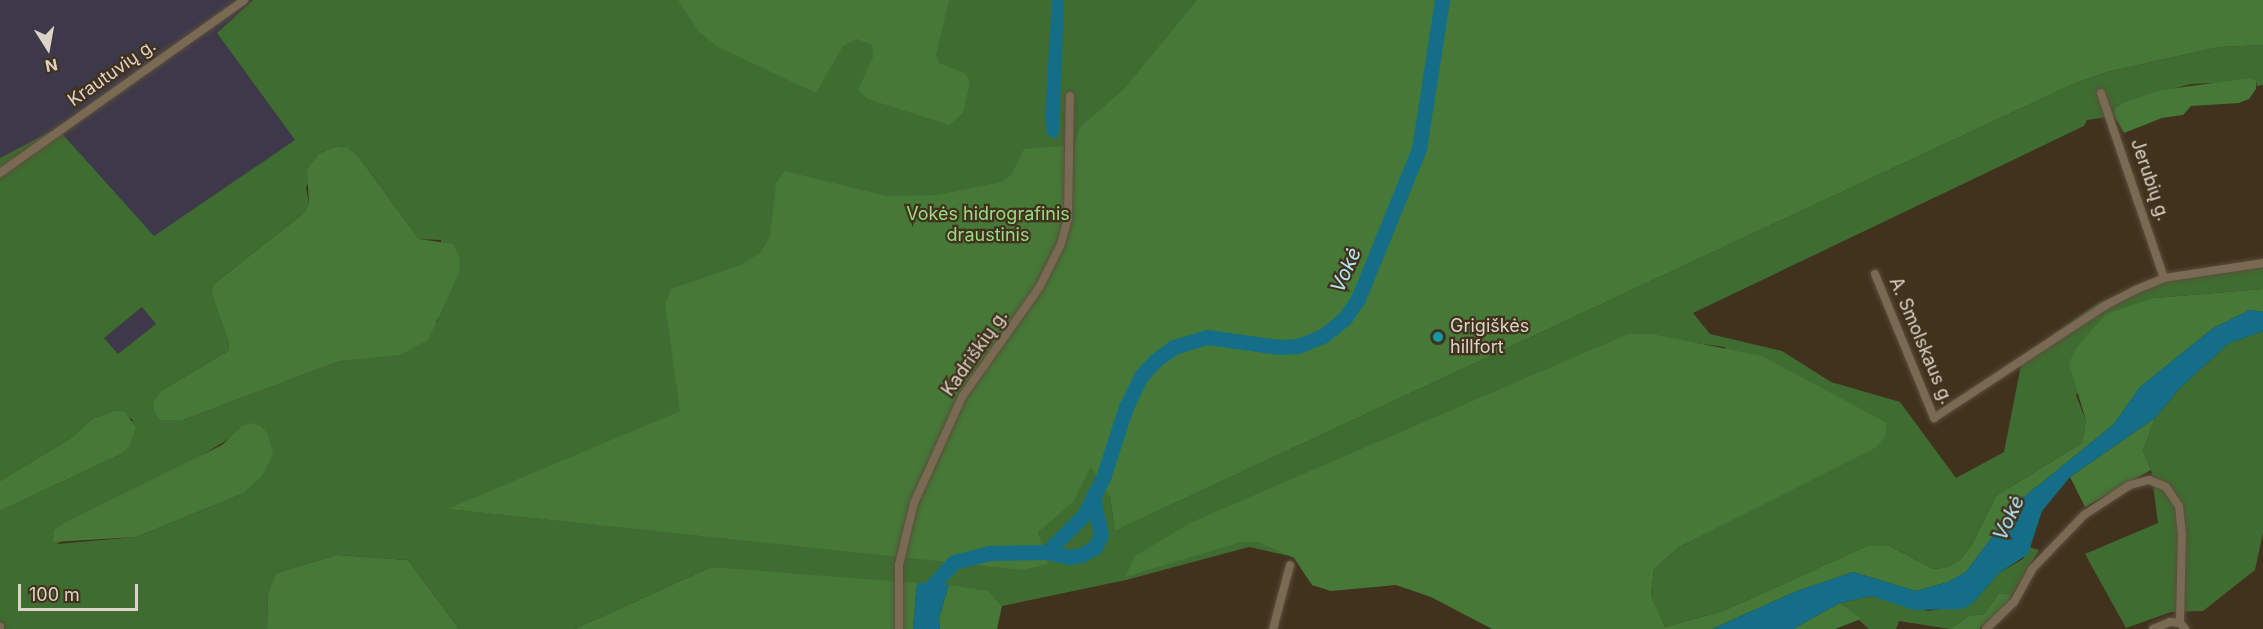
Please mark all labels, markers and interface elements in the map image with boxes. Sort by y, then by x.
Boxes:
north arrow [18,18,78,78]
street label: Krautuvių g. [64,35,160,111]
text: N [44,55,59,77]
street label: Jerubių g. [2126,136,2174,224]
park label: Vokės hidrografinis draustinis [906,204,1070,246]
water label: Vokė [1326,244,1366,296]
street label: A. Smolskaus g. [1884,274,1958,408]
street label: Kadriškių g. [937,306,1013,400]
place label: Grigiškės hillfort [1450,316,1529,358]
marker: Grigiškės hillfort [1431,330,1445,344]
water label: Vokė [1988,492,2030,544]
scale bar [21,572,141,610]
text: 100 m [29,584,80,605]

